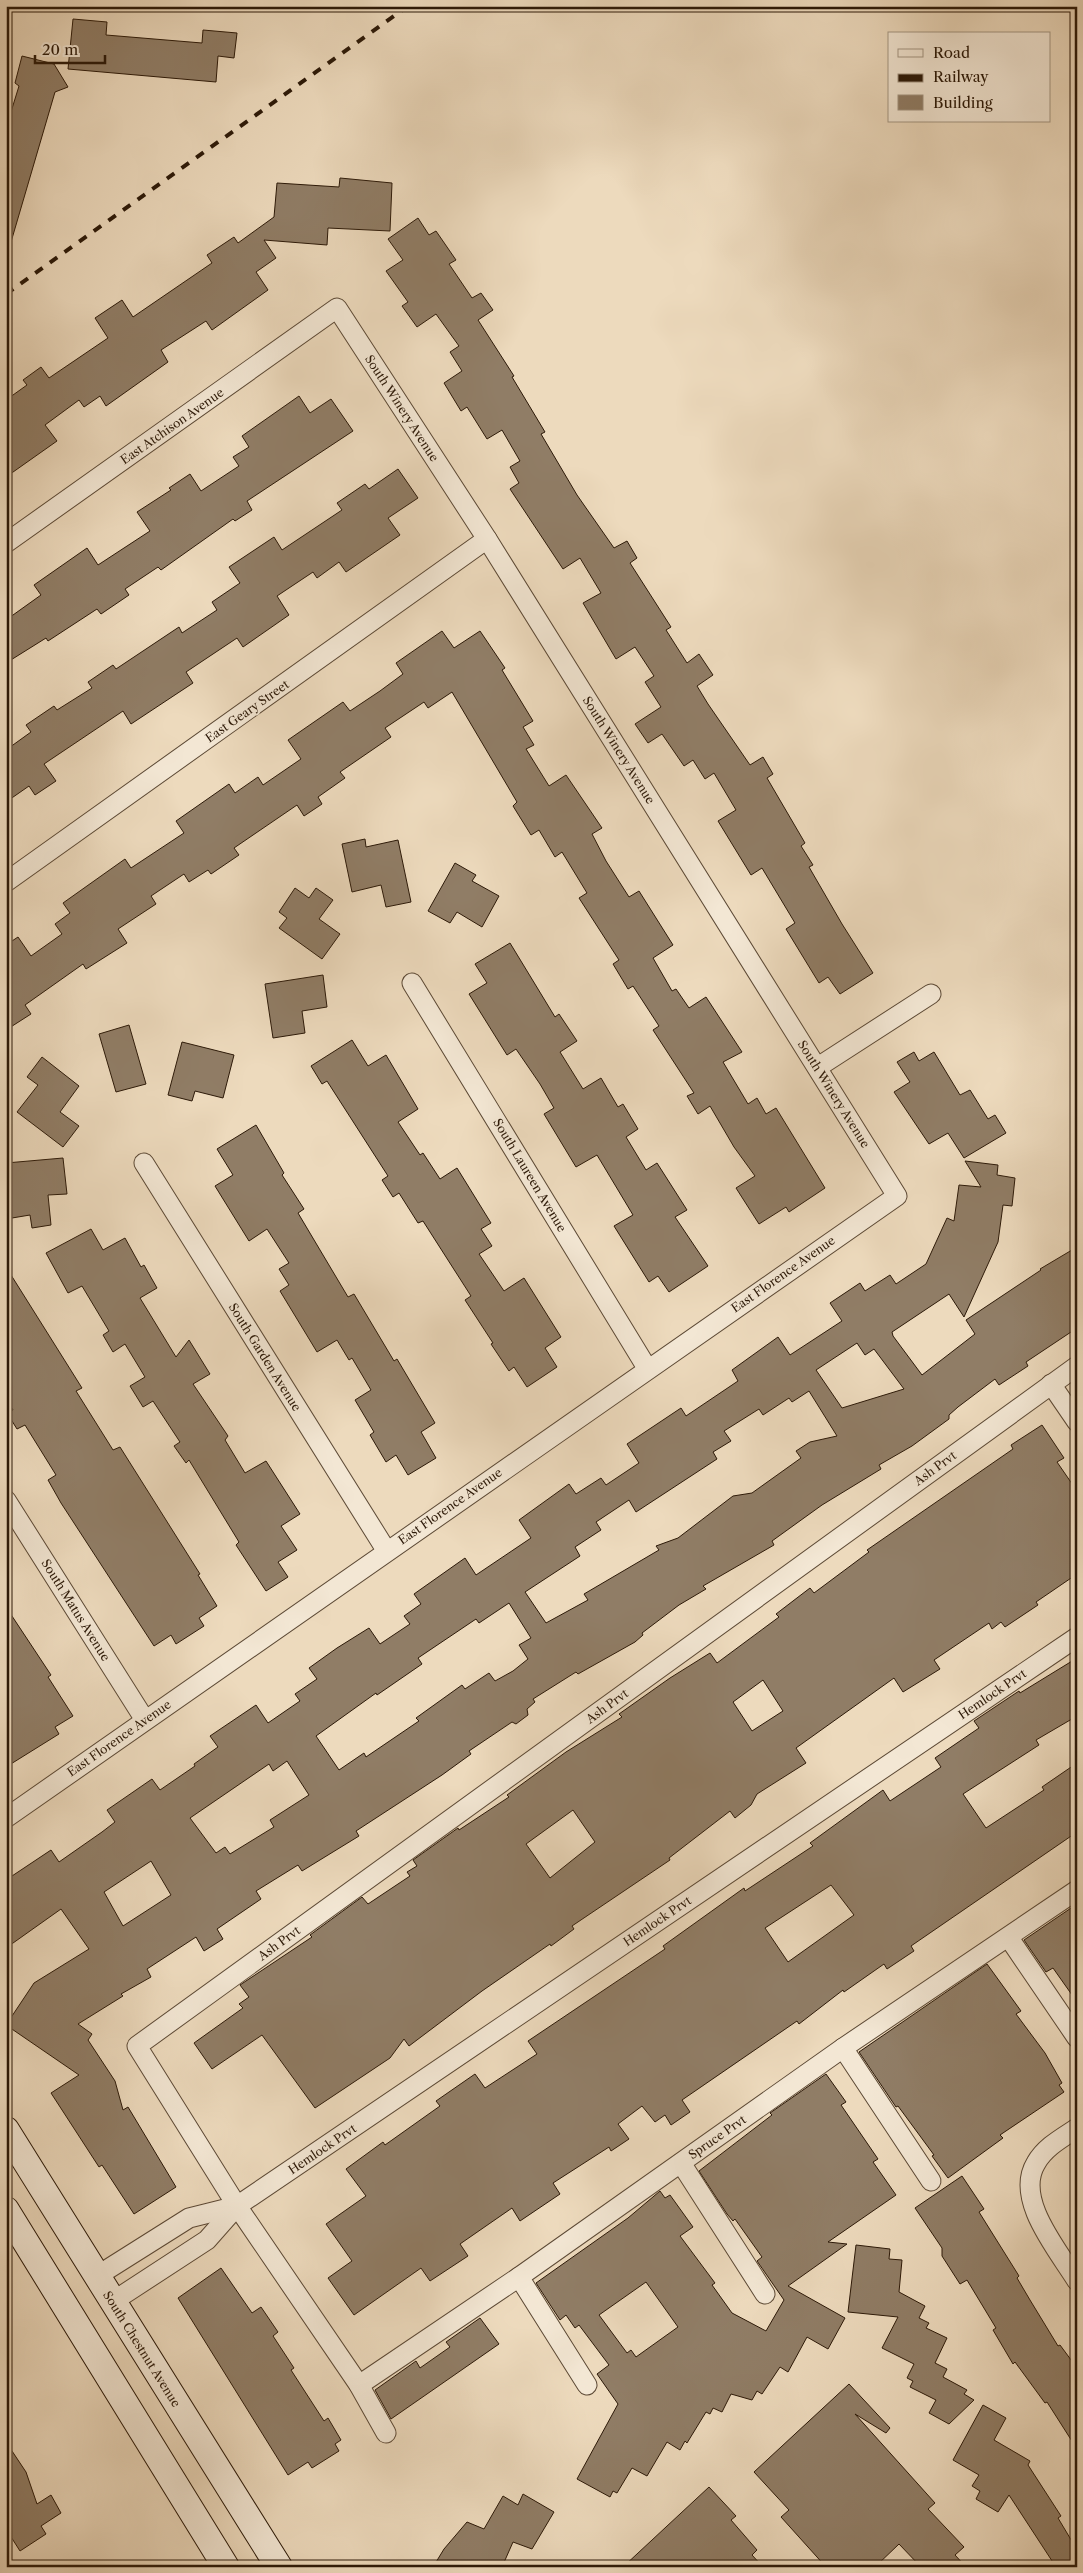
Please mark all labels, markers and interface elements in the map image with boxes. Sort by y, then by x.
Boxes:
scale bar [35,32,105,64]
legend [888,32,1050,122]
text: 20 m [42,40,78,59]
text: Road [933,43,970,62]
text: Railway [933,67,989,86]
text: Building [933,93,993,112]
street label: South Winery Avenue [362,352,442,464]
street label: East Atchison Avenue [117,385,227,467]
street label: East Geary Street [202,676,292,745]
street label: South Winery Avenue [580,693,658,807]
street label: South Winery Avenue [795,1037,873,1151]
street label: South Laureen Avenue [490,1116,570,1235]
street label: East Florence Avenue [728,1232,838,1316]
street label: South Garden Avenue [226,1300,305,1414]
street label: Ash Prvt [910,1447,960,1489]
street label: East Florence Avenue [395,1464,505,1548]
street label: South Matus Avenue [39,1556,114,1664]
street label: Hemlock Prvt [955,1665,1029,1722]
street label: Ash Prvt [582,1685,632,1727]
street label: East Florence Avenue [64,1696,174,1780]
street label: Hemlock Prvt [620,1892,694,1949]
street label: Ash Prvt [254,1922,304,1964]
street label: Spruce Prvt [685,2111,749,2162]
street label: Hemlock Prvt [285,2120,359,2177]
street label: South Chestnut Avenue [100,2288,184,2410]

